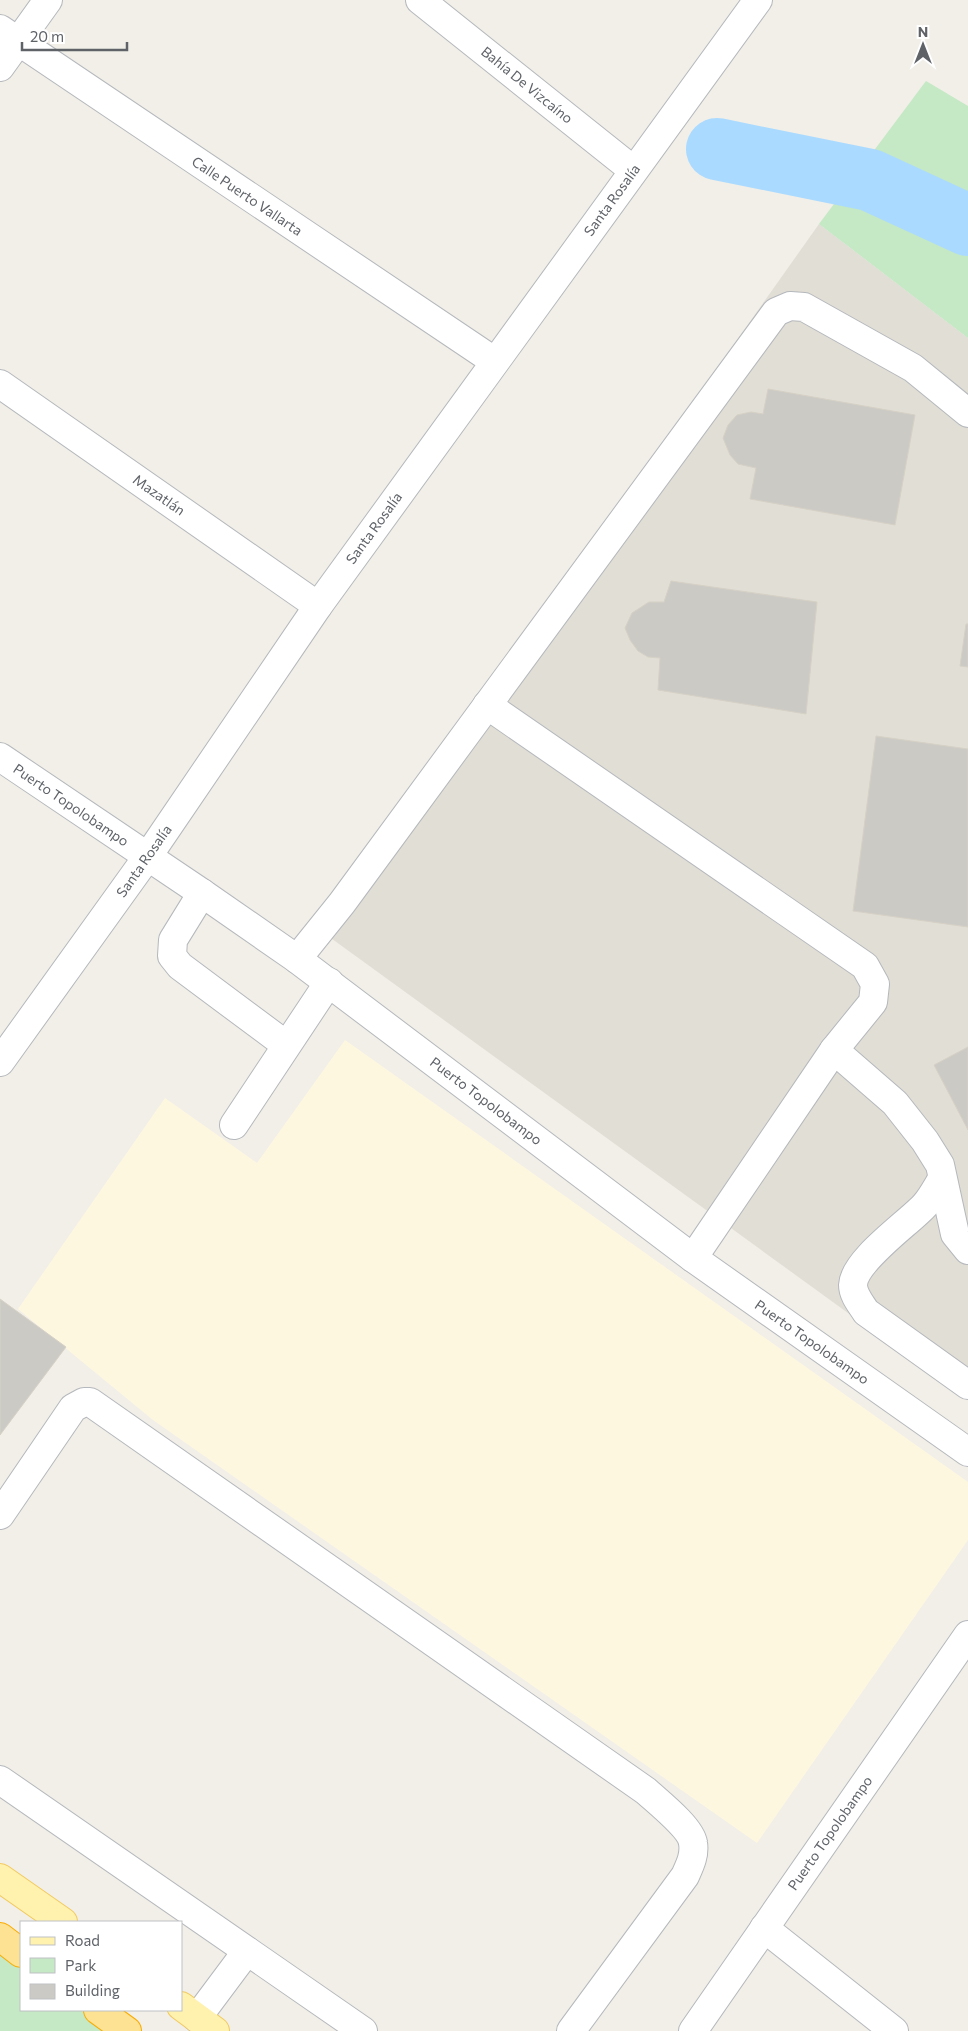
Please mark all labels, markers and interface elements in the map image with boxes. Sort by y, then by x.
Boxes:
scale bar [22,20,128,52]
north arrow [898,20,948,70]
text: N [918,23,928,40]
text: 20 m [30,27,64,45]
street label: Bahía De Vizcaíno [478,43,576,127]
street label: Calle Puerto Vallarta [189,152,306,239]
street label: Santa Rosalía [580,160,643,239]
street label: Mazatlán [130,471,189,519]
street label: Santa Rosalía [342,488,405,567]
street label: Puerto Topolobampo [10,760,132,850]
street label: Santa Rosalía [112,821,175,900]
street label: Puerto Topolobampo [427,1053,546,1148]
street label: Puerto Topolobampo [752,1296,873,1387]
street label: Puerto Topolobampo [784,1772,875,1893]
legend [20,1921,182,2011]
text: Road [65,1931,100,1949]
text: Park [65,1956,96,1974]
text: Building [65,1981,120,1999]

